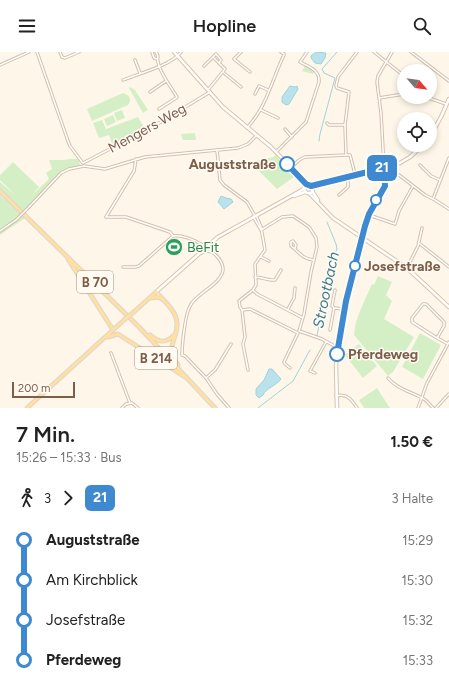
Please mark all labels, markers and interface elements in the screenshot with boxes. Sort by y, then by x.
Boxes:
icon: menu [16,15,38,37]
text: Hopline [193,15,256,37]
icon: search [411,15,433,37]
north arrow [397,64,437,104]
map controls [397,64,437,152]
street label: Mengers Weg [105,100,189,157]
button: locate [397,112,437,152]
line badge: 21 [364,155,400,181]
place label: Auguststraße [189,156,276,173]
marker: Auguststraße [279,156,295,172]
text: 21 [375,159,389,176]
unlabelled marker [370,194,382,206]
sports icon: BeFit [164,237,184,257]
place label: BeFit [187,239,219,256]
water label: Strootbach [309,250,343,330]
place label: Josefstraße [364,258,441,275]
marker: Josefstraße [349,260,361,272]
road number: B 70 [77,271,113,293]
marker: Pferdeweg [329,346,345,362]
place label: Pferdeweg [348,346,418,363]
road number: B 214 [135,347,177,369]
scale bar [12,380,75,399]
text: 200 m [18,382,50,395]
text: 7 Min. [16,421,75,448]
text: 1.50 € [391,433,433,451]
text: 15:26 – 15:33 · Bus [16,450,122,465]
icon: walk [16,487,38,509]
icon: forward [57,487,79,509]
text: 21 [93,489,107,506]
text: 3 [44,491,51,506]
text: 3 Halte [391,491,433,506]
text: Auguststraße [46,531,140,549]
text: 15:29 [402,533,433,548]
text: Am Kirchblick [46,571,138,589]
text: 15:30 [401,573,433,588]
text: Josefstraße [46,611,125,629]
text: 15:32 [403,613,433,628]
text: Pferdeweg [46,651,121,669]
text: 15:33 [403,653,433,668]

